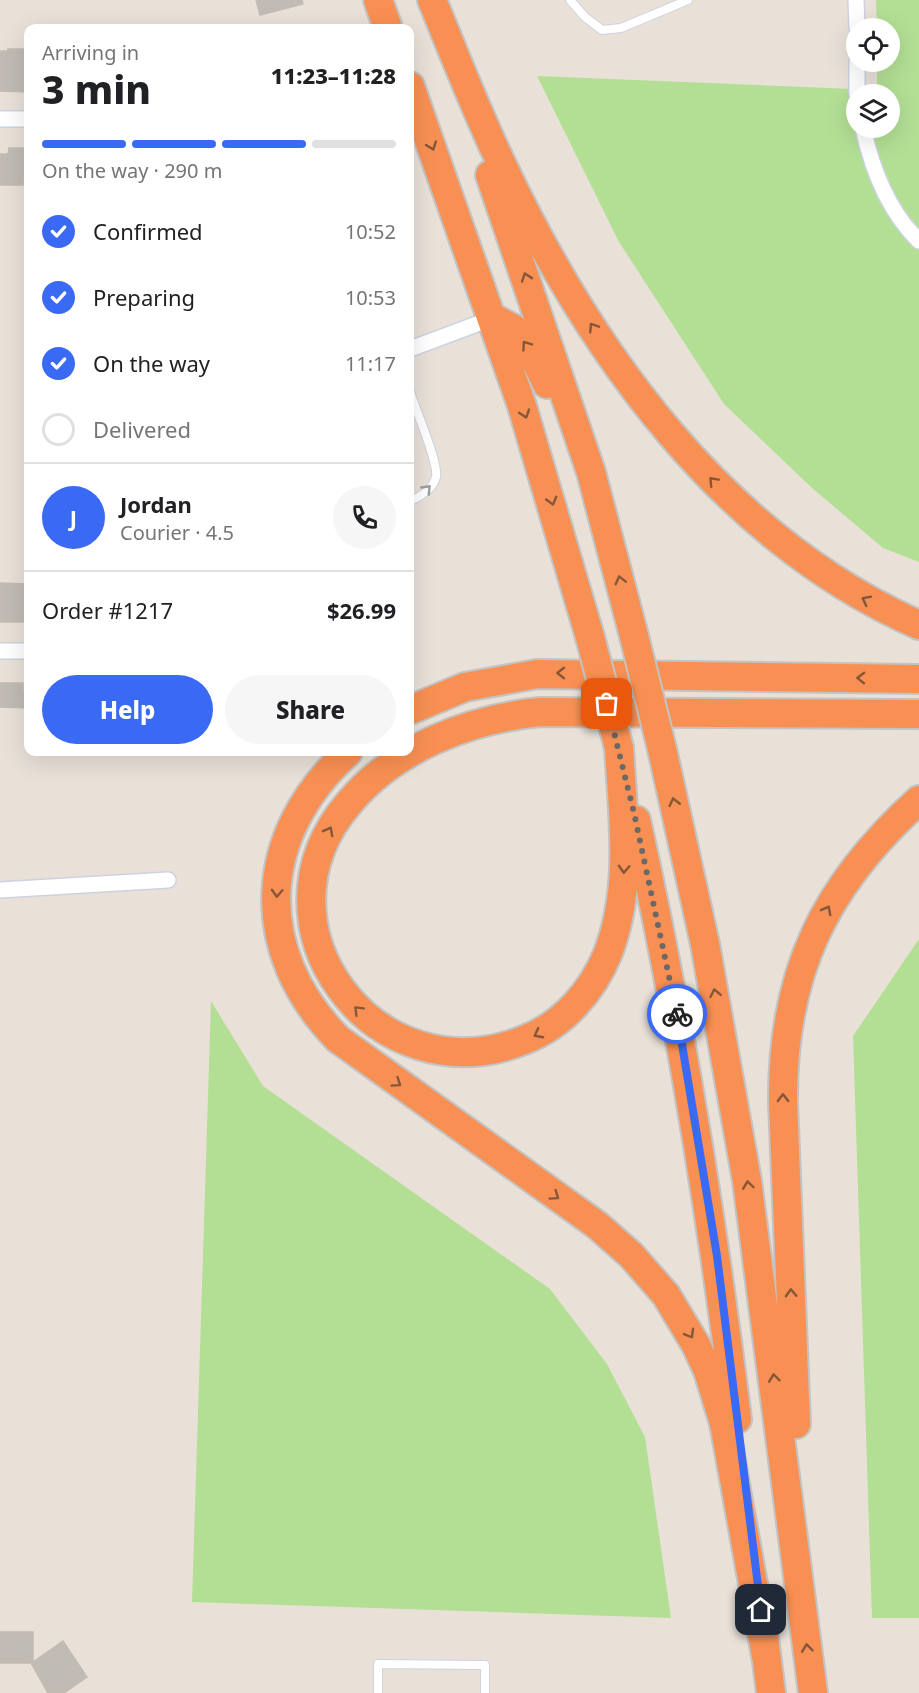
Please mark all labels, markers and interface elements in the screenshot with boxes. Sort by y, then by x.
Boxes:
map controls [846,18,900,138]
button: locate [846,18,900,72]
text: Arriving in [42,39,139,66]
text: 11:23–11:28 [271,60,396,90]
text: 3 min [42,62,151,115]
button: layers [846,84,900,138]
one-way arrow [424,140,437,151]
text: On the way · 290 m [42,157,222,184]
icon: check [42,215,75,248]
text: Confirmed [93,216,203,246]
text: 10:52 [345,218,396,245]
one-way arrow [521,272,533,283]
icon: check [42,281,75,314]
text: Preparing [93,282,195,312]
text: 10:53 [345,284,396,311]
one-way arrow [589,323,601,333]
one-way arrow [522,341,533,352]
icon: check [42,347,75,380]
text: On the way [93,348,210,378]
text: 11:17 [345,350,396,377]
one-way arrow [517,408,530,419]
text: Delivered [93,414,191,444]
one-way arrow [709,477,720,488]
one-way arrow [420,485,431,495]
button: phone [333,486,396,549]
text: Jordan [120,489,192,519]
one-way arrow [545,495,557,506]
text: J [70,502,77,532]
text: Courier · 4.5 [120,519,234,546]
one-way arrow [615,575,628,585]
text: Order #1217 [42,595,173,625]
text: $26.99 [327,595,396,625]
one-way arrow [862,595,873,607]
one-way arrow [556,667,565,679]
one-way arrow [856,672,865,684]
button: Help [42,675,213,744]
button: Share [225,675,396,744]
pin [581,678,632,729]
icon: bag [590,687,623,720]
one-way arrow [669,797,682,807]
one-way arrow [322,826,333,837]
one-way arrow [617,865,630,874]
one-way arrow [270,888,283,897]
one-way arrow [820,906,831,916]
courier [647,984,707,1044]
one-way arrow [709,988,722,998]
icon: bike [661,998,694,1031]
one-way arrow [354,1006,365,1016]
one-way arrow [533,1027,544,1038]
one-way arrow [390,1076,401,1087]
one-way arrow [777,1093,789,1102]
one-way arrow [742,1180,754,1189]
one-way arrow [549,1189,560,1200]
one-way arrow [784,1288,797,1297]
one-way arrow [682,1328,694,1338]
one-way arrow [768,1374,780,1383]
pin [735,1584,786,1635]
icon: home [744,1593,777,1626]
one-way arrow [802,1643,814,1653]

